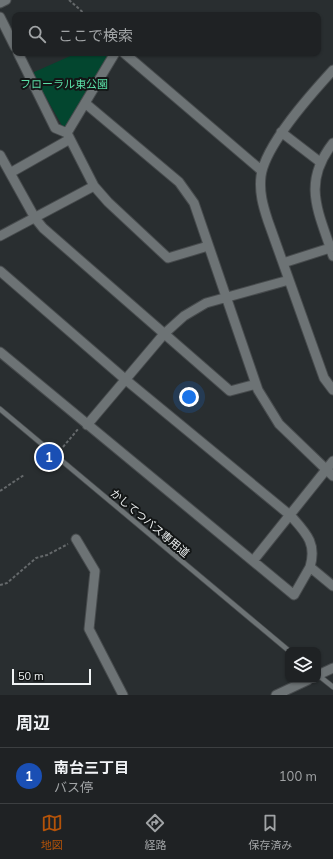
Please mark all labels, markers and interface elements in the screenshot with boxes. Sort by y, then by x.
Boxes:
search box [12,12,321,56]
icon: search [26,23,48,45]
text: ここで検索 [58,26,133,45]
park label: フローラル東公園 [20,77,108,91]
your location [179,387,199,407]
pin: 1 [36,442,62,472]
street label: かしてつバス専用道 [108,486,192,560]
map controls [285,647,321,683]
button: layers [285,647,321,683]
scale bar [12,667,91,686]
text: 50 m [18,669,44,683]
text: 周辺 [16,712,50,733]
text: 南台三丁目 [54,758,129,777]
text: 1 [25,768,33,784]
text: 100 m [279,768,317,784]
text: バス停 [54,779,93,795]
tab: 地図 [41,812,63,852]
tab: 経路 [144,812,166,852]
tab: 保存済み [248,812,292,852]

